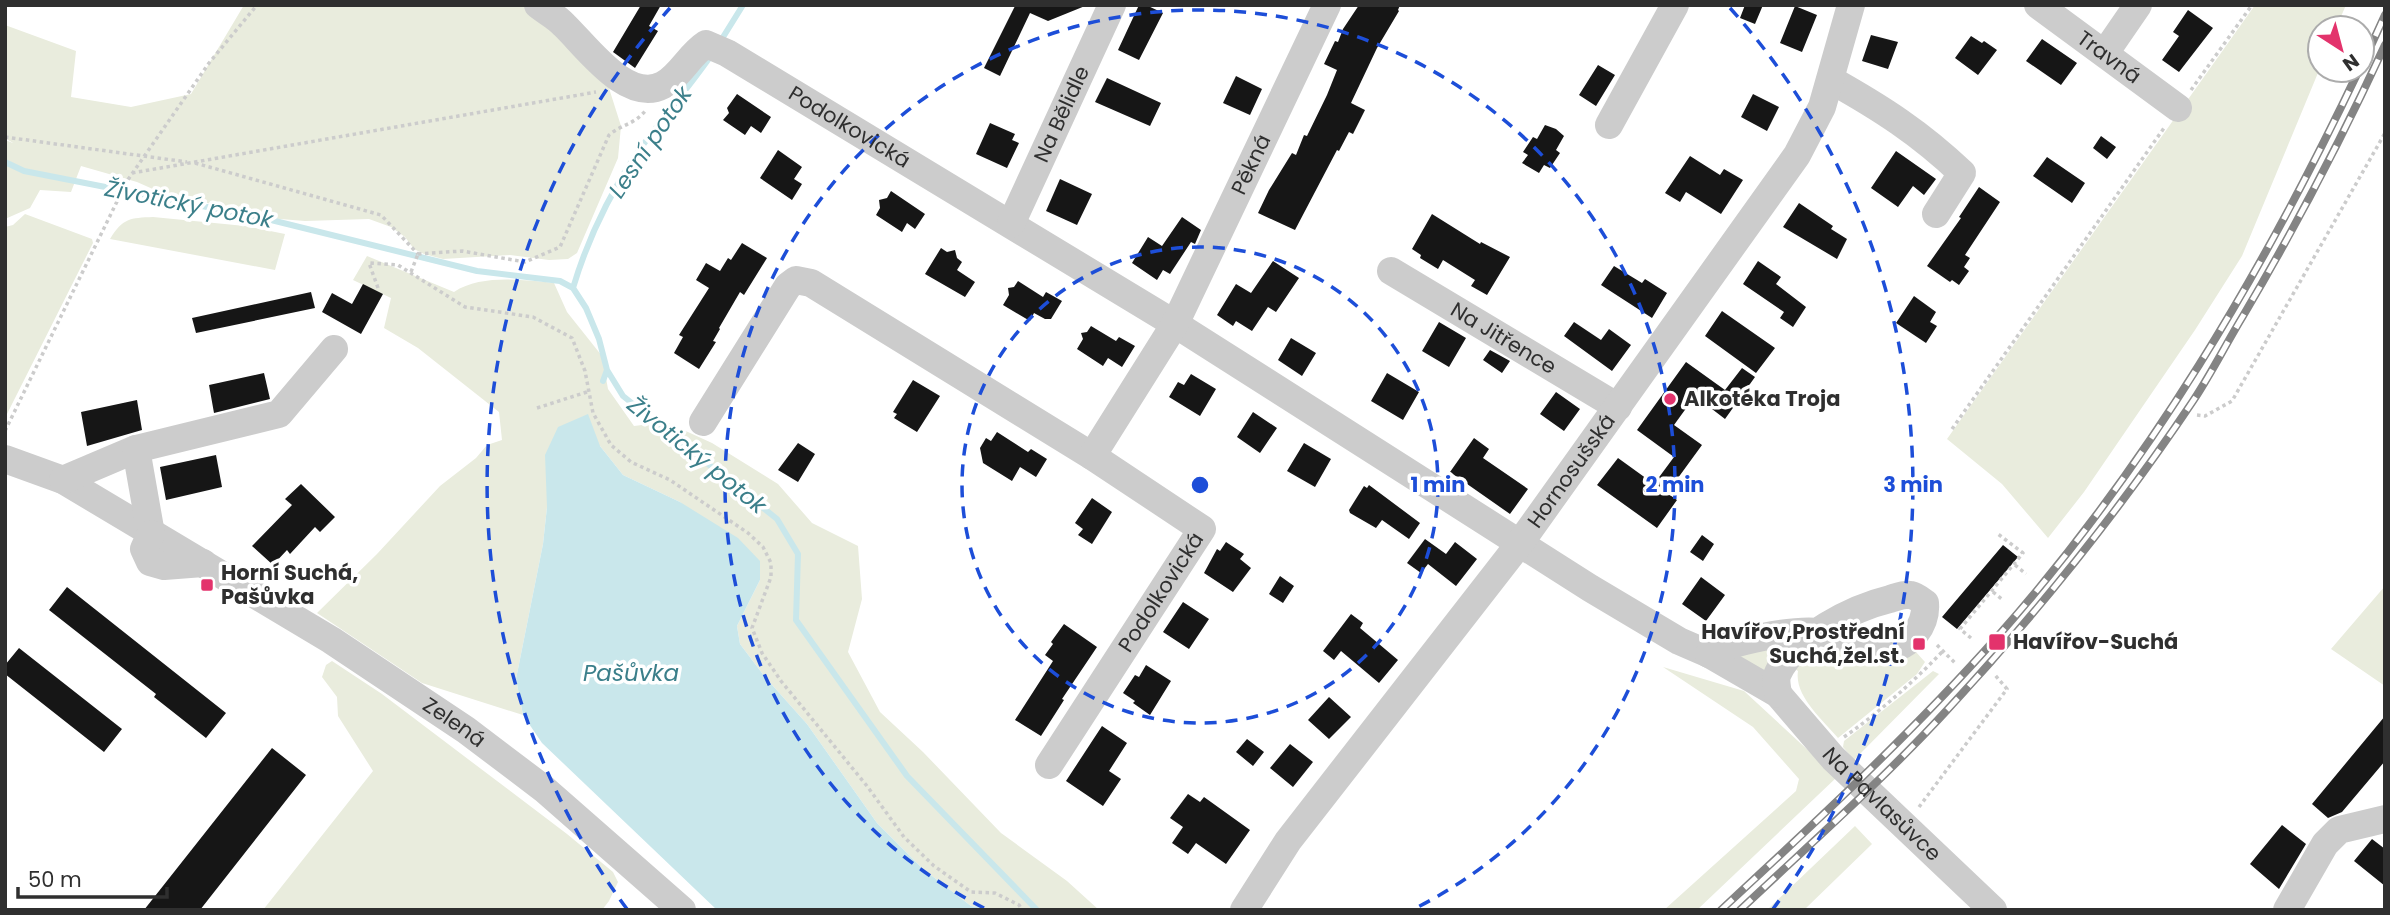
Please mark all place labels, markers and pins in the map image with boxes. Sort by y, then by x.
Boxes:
place label: Alkotéka Troja [1684,384,1840,413]
marker: Alkotéka Troja [1662,391,1678,407]
centre of rings [1188,473,1212,497]
place label: Horní Suchá, Pašůvka [221,558,358,611]
marker: Horní Suchá, Pašůvka [199,577,215,593]
place label: Havířov,Prostřední Suchá,žel.st. [1701,617,1905,670]
place label: Havířov-Suchá [2013,627,2178,656]
marker: Havířov-Suchá [1987,632,2007,652]
marker: Havířov,Prostřední Suchá,žel.st. [1911,636,1927,652]

